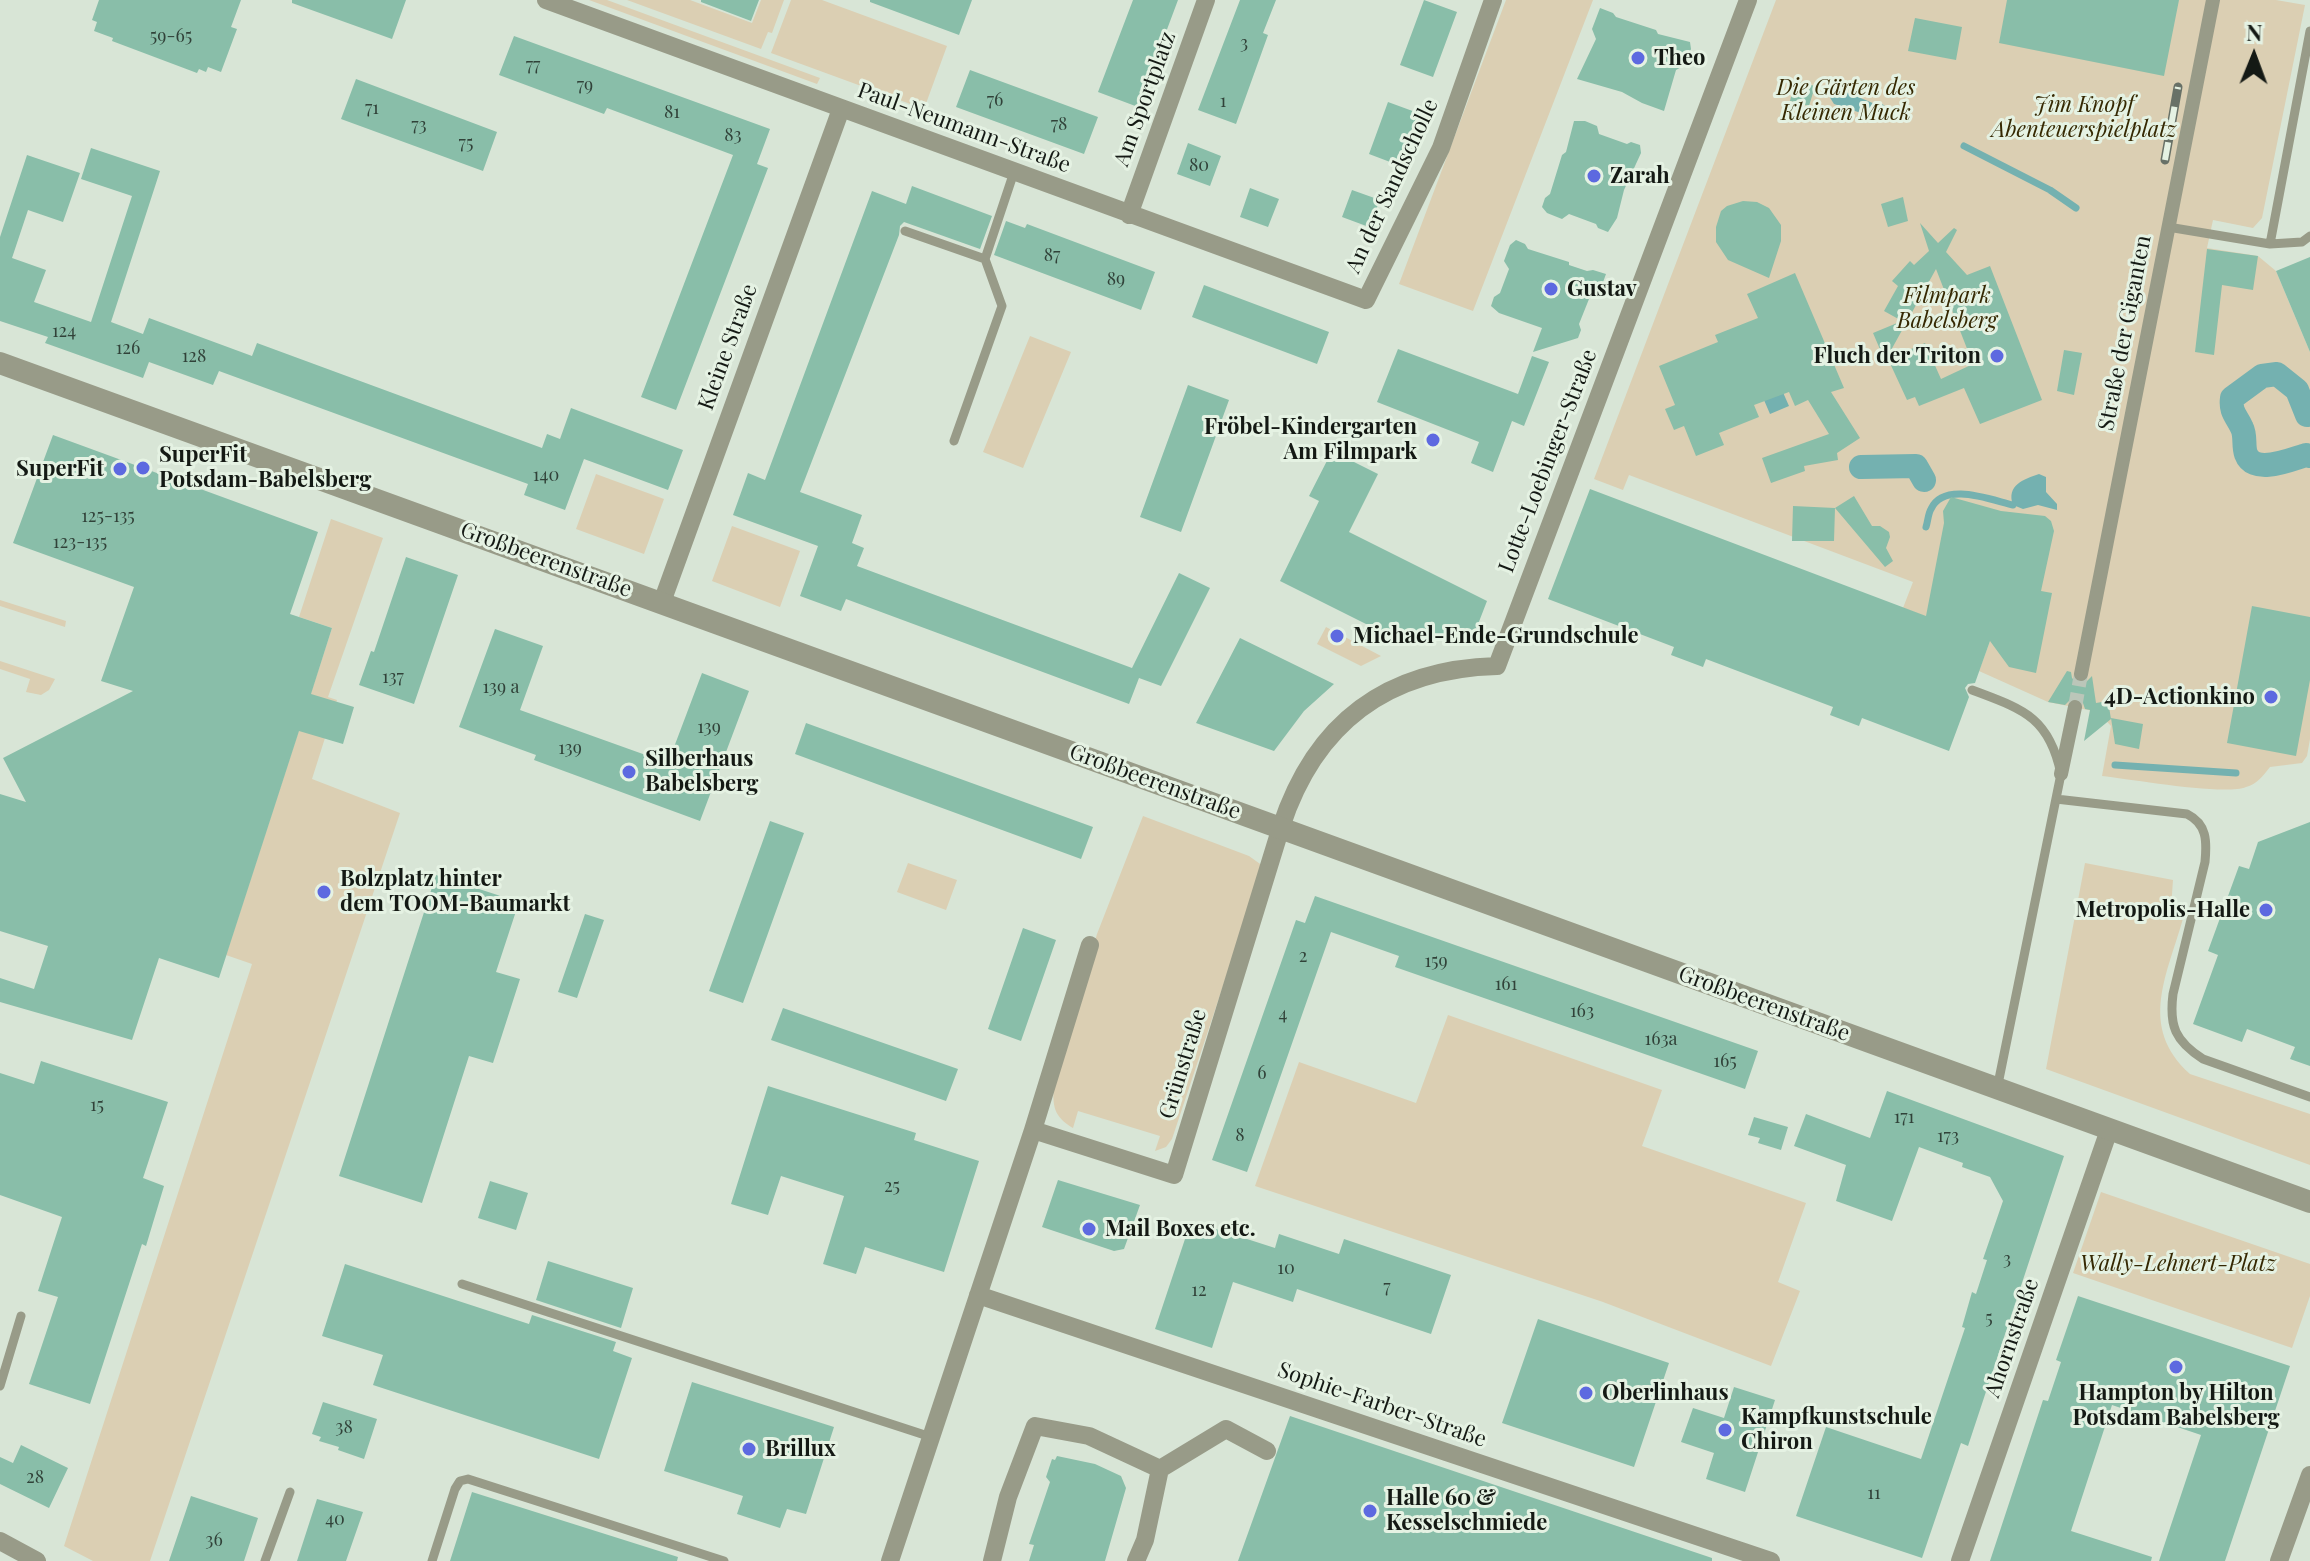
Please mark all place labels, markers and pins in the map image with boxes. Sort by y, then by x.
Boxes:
place label: Theo [1654,45,1705,71]
marker: Theo [1629,49,1647,67]
place label: Zarah [1610,163,1670,189]
marker: Zarah [1585,167,1603,185]
place label: Gustav [1567,276,1637,302]
marker: Gustav [1542,280,1560,298]
place label: Fluch der Triton [1814,343,1981,369]
marker: Fluch der Triton [1988,347,2006,365]
place label: Fröbel-Kindergarten Am Filmpark [1204,414,1417,466]
marker: Fröbel-Kindergarten Am Filmpark [1424,431,1442,449]
place label: SuperFit Potsdam-Babelsberg [159,442,371,494]
place label: SuperFit [16,456,104,482]
marker: SuperFit Potsdam-Babelsberg [134,459,152,477]
marker: SuperFit [111,460,129,478]
place label: Michael-Ende-Grundschule [1353,623,1639,649]
marker: Michael-Ende-Grundschule [1328,627,1346,645]
place label: 4D-Actionkino [2104,684,2255,710]
marker: 4D-Actionkino [2262,688,2280,706]
place label: Silberhaus Babelsberg [645,746,758,798]
marker: Silberhaus Babelsberg [620,763,638,781]
place label: Bolzplatz hinter dem TOOM-Baumarkt [340,866,570,918]
marker: Bolzplatz hinter dem TOOM-Baumarkt [315,883,333,901]
place label: Metropolis-Halle [2075,897,2250,923]
marker: Metropolis-Halle [2257,901,2275,919]
place label: Mail Boxes etc. [1105,1216,1256,1242]
marker: Mail Boxes etc. [1080,1220,1098,1238]
marker: Hampton by Hilton Potsdam Babelsberg [2167,1358,2185,1376]
place label: Oberlinhaus [1602,1380,1729,1406]
place label: Hampton by Hilton Potsdam Babelsberg [2072,1380,2280,1432]
marker: Oberlinhaus [1577,1384,1595,1402]
place label: Kampfkunstschule Chiron [1741,1404,1932,1456]
marker: Kampfkunstschule Chiron [1716,1421,1734,1439]
place label: Brillux [765,1436,836,1462]
marker: Brillux [740,1440,758,1458]
place label: Halle 60 & Kesselschmiede [1386,1485,1547,1536]
marker: Halle 60 & Kesselschmiede [1361,1502,1379,1520]

